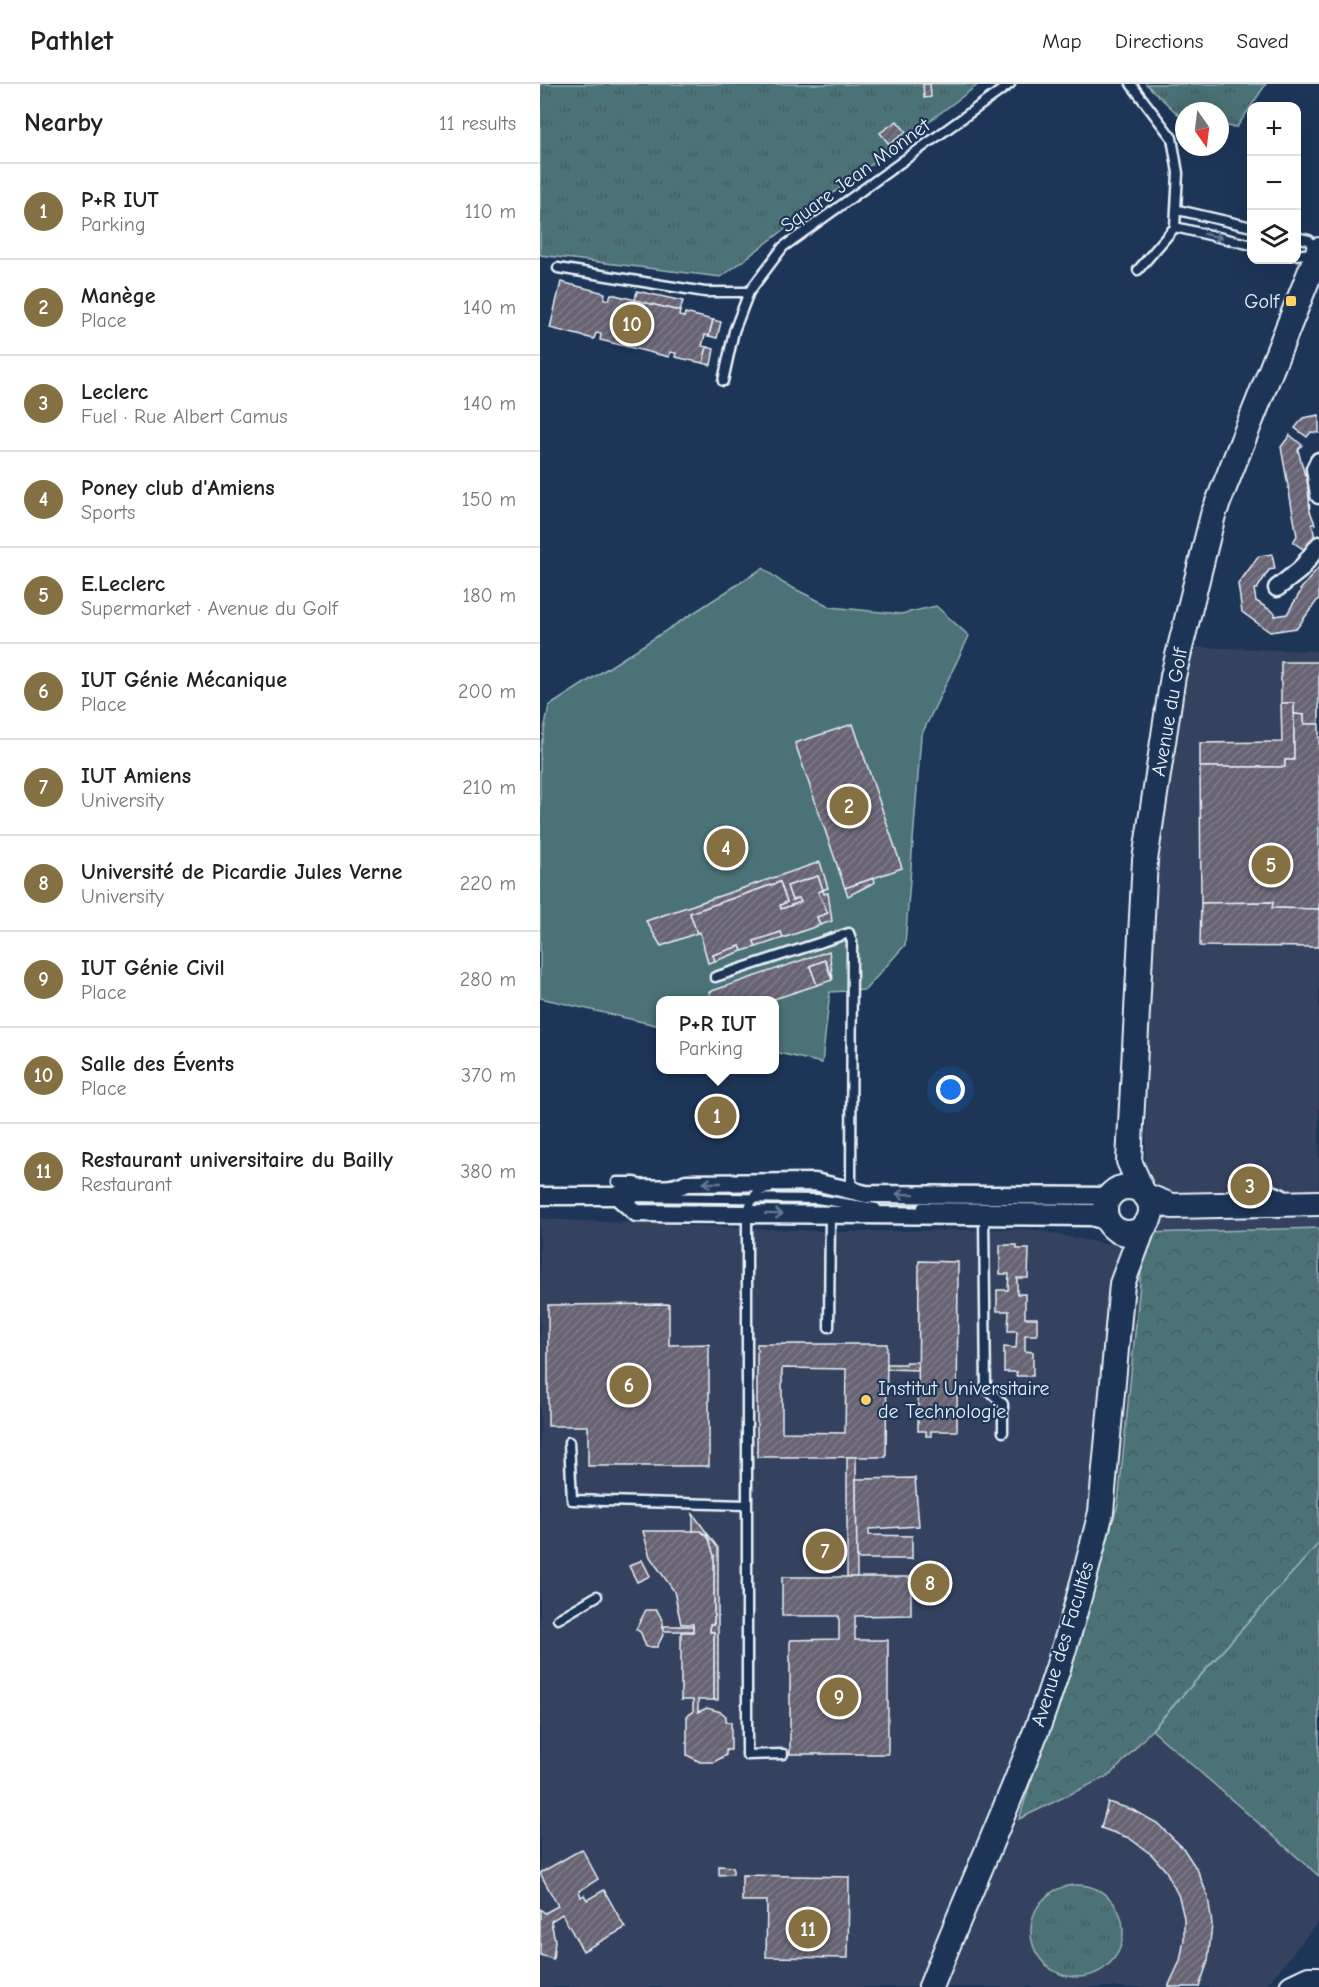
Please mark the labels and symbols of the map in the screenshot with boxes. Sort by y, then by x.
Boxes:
north arrow [1175,102,1229,156]
street label: Square Jean Monnet [776,113,935,237]
one-way arrow [1203,231,1223,242]
place label: Golf [1244,290,1280,313]
marker: Golf [1284,294,1298,308]
pin: 10 [612,302,652,346]
street label: Avenue du Golf [1147,645,1192,778]
pin: 2 [830,784,868,828]
pin: 4 [706,826,746,870]
pin: 5 [1252,842,1290,888]
your location [936,1075,965,1104]
pin: 1 [698,1094,736,1138]
pin: 3 [1230,1164,1270,1208]
one-way arrow [702,1177,722,1189]
one-way arrow [896,1188,916,1200]
one-way arrow [763,1208,783,1220]
pin: 6 [610,1362,649,1408]
place label: Institut Universitaire de Technologie [878,1377,1050,1423]
marker: Institut Universitaire de Technologie [859,1393,873,1407]
pin: 7 [806,1528,844,1574]
street label: Avenue des Facultés [1026,1559,1099,1730]
pin: 8 [910,1560,950,1606]
pin: 9 [820,1674,858,1720]
pin: 11 [788,1906,828,1952]

